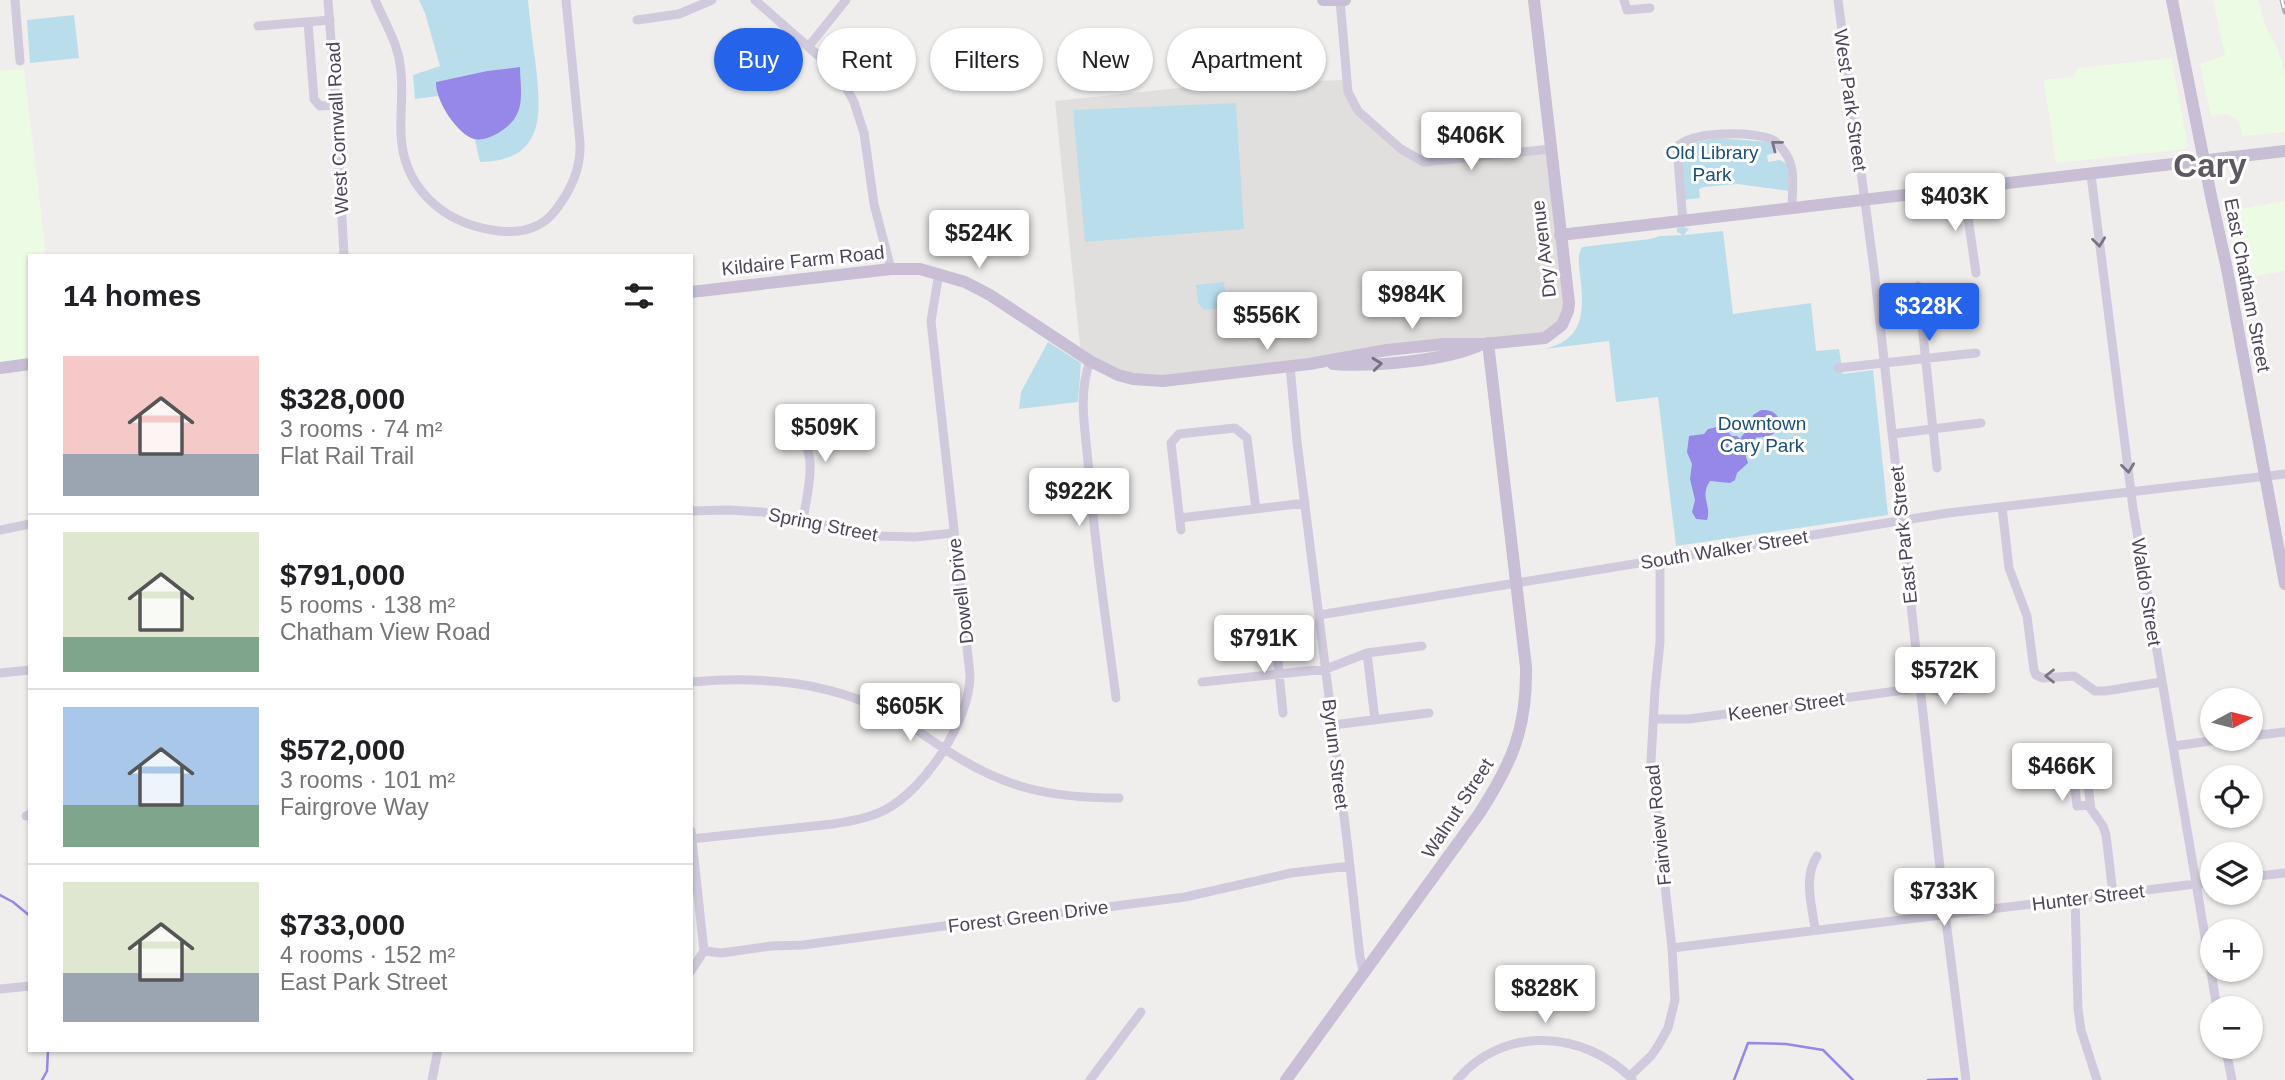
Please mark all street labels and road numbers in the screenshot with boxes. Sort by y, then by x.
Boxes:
street label: West Park Street [1830,28,1871,173]
street label: West Cornwall Road [322,41,353,215]
street label: East Chatham Street [2220,197,2275,374]
street label: Dry Avenue [1527,199,1560,299]
street label: Kildaire Farm Road [721,242,886,279]
street label: East Park Street [1886,464,1921,605]
street label: Spring Street [766,504,880,546]
street label: South Walker Street [1639,526,1810,573]
street label: Dowell Drive [944,537,977,645]
street label: Waldo Street [2128,537,2166,648]
street label: Keener Street [1727,688,1846,725]
street label: Byrum Street [1318,698,1353,811]
street label: Walnut Street [1417,754,1498,862]
street label: Fairview Road [1642,763,1675,886]
street label: Hunter Street [2031,880,2146,915]
street label: Forest Green Drive [947,896,1110,937]

